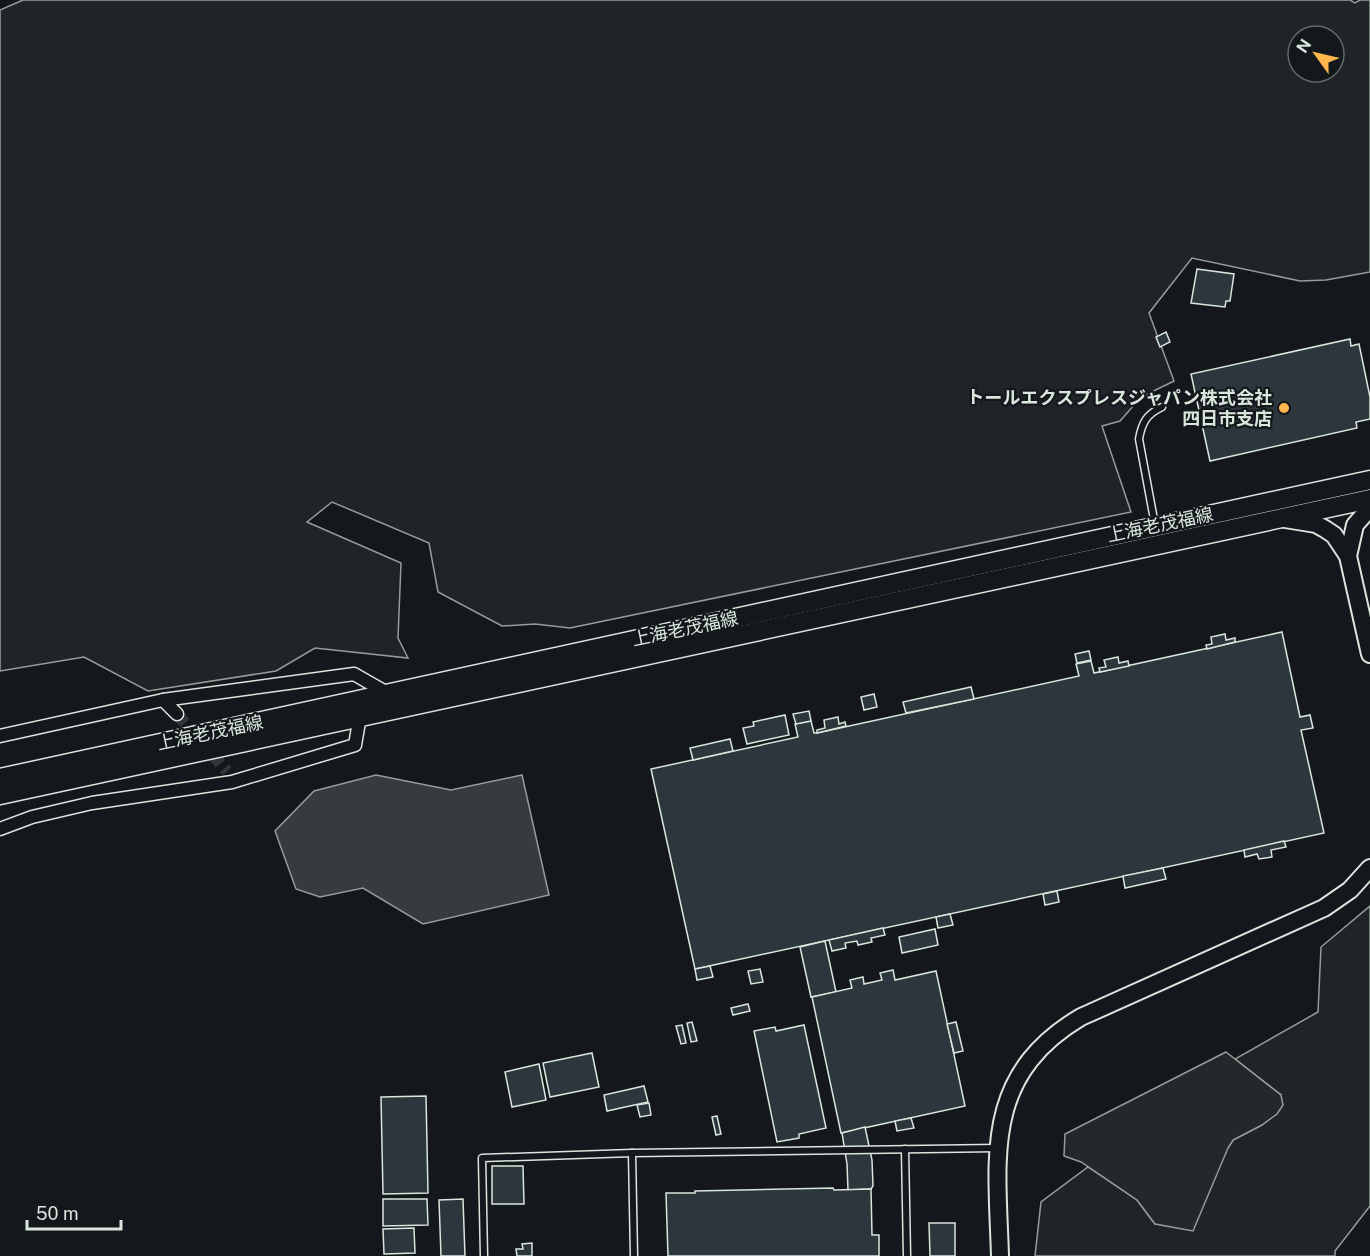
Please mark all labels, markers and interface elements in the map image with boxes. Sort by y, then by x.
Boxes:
north arrow [1286,24,1346,84]
text: N [1293,35,1315,56]
place label: トールエクスプレスジャパン株式会社 四日市支店 [967,387,1272,429]
marker: トールエクスプレスジャパン株式会社 四日市支店 [1277,401,1291,415]
street label: 上海老茂福線 [1105,503,1215,546]
street label: 上海老茂福線 [630,607,740,650]
street label: 上海老茂福線 [155,711,265,754]
scale bar [27,1193,122,1231]
text: 50 m [36,1203,79,1224]

